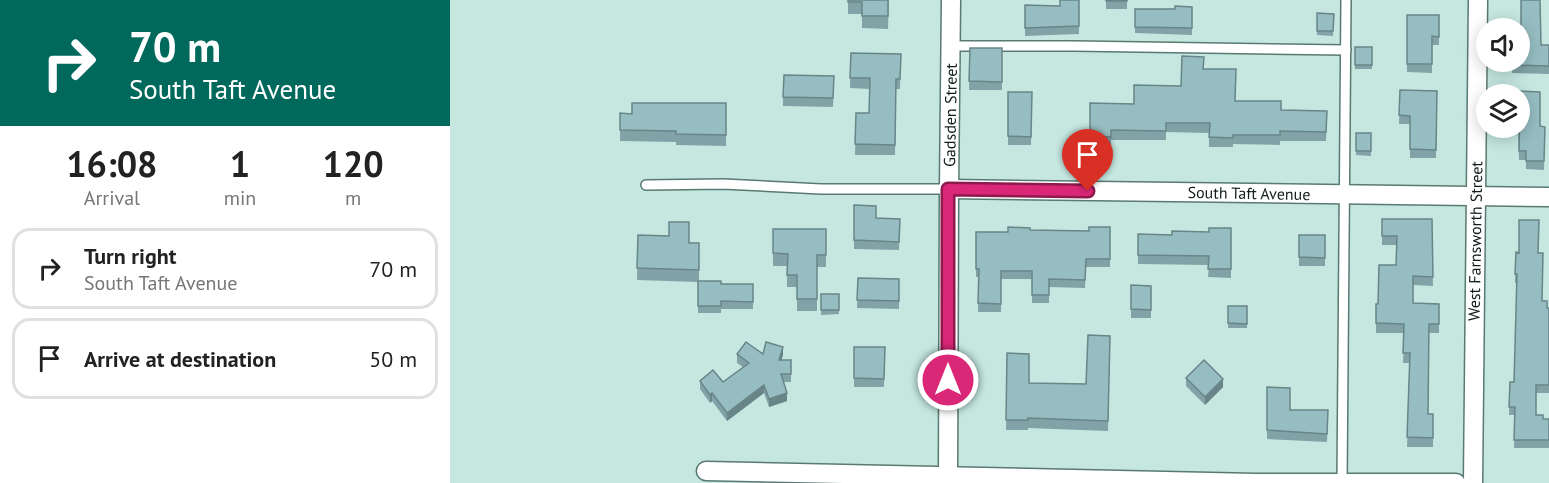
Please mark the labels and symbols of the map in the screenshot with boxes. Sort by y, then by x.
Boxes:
street label: Gadsden Street [939,62,961,167]
pin [1062,129,1113,191]
street label: West Farnsworth Street [1464,160,1486,321]
street label: South Taft Avenue [1187,182,1311,204]
position arrow [916,348,980,412]

